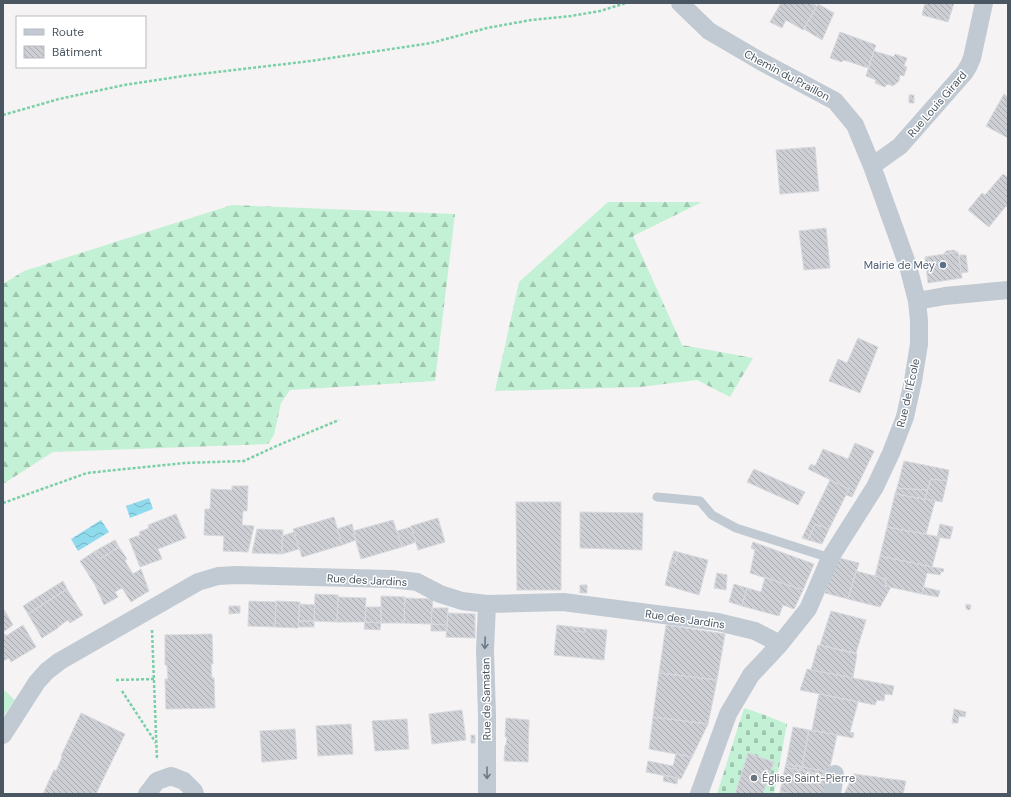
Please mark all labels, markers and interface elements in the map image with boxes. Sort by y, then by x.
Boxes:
legend [16,16,146,68]
text: Route [52,24,84,40]
text: Bâtiment [52,44,103,60]
street label: Chemin du Praillon [742,46,832,104]
street label: Rue Louis Girard [904,68,970,140]
place label: Mairie de Mey [864,258,935,272]
marker: Mairie de Mey [938,260,948,270]
street label: Rue de l'École [893,357,923,429]
street label: Rue des Jardins [327,571,407,589]
street label: Rue des Jardins [644,606,726,632]
one-way arrow [482,636,489,649]
street label: Rue de Samatan [478,658,494,740]
one-way arrow [483,766,491,779]
place label: Église Saint-Pierre [762,771,855,785]
marker: Église Saint-Pierre [749,773,759,783]

